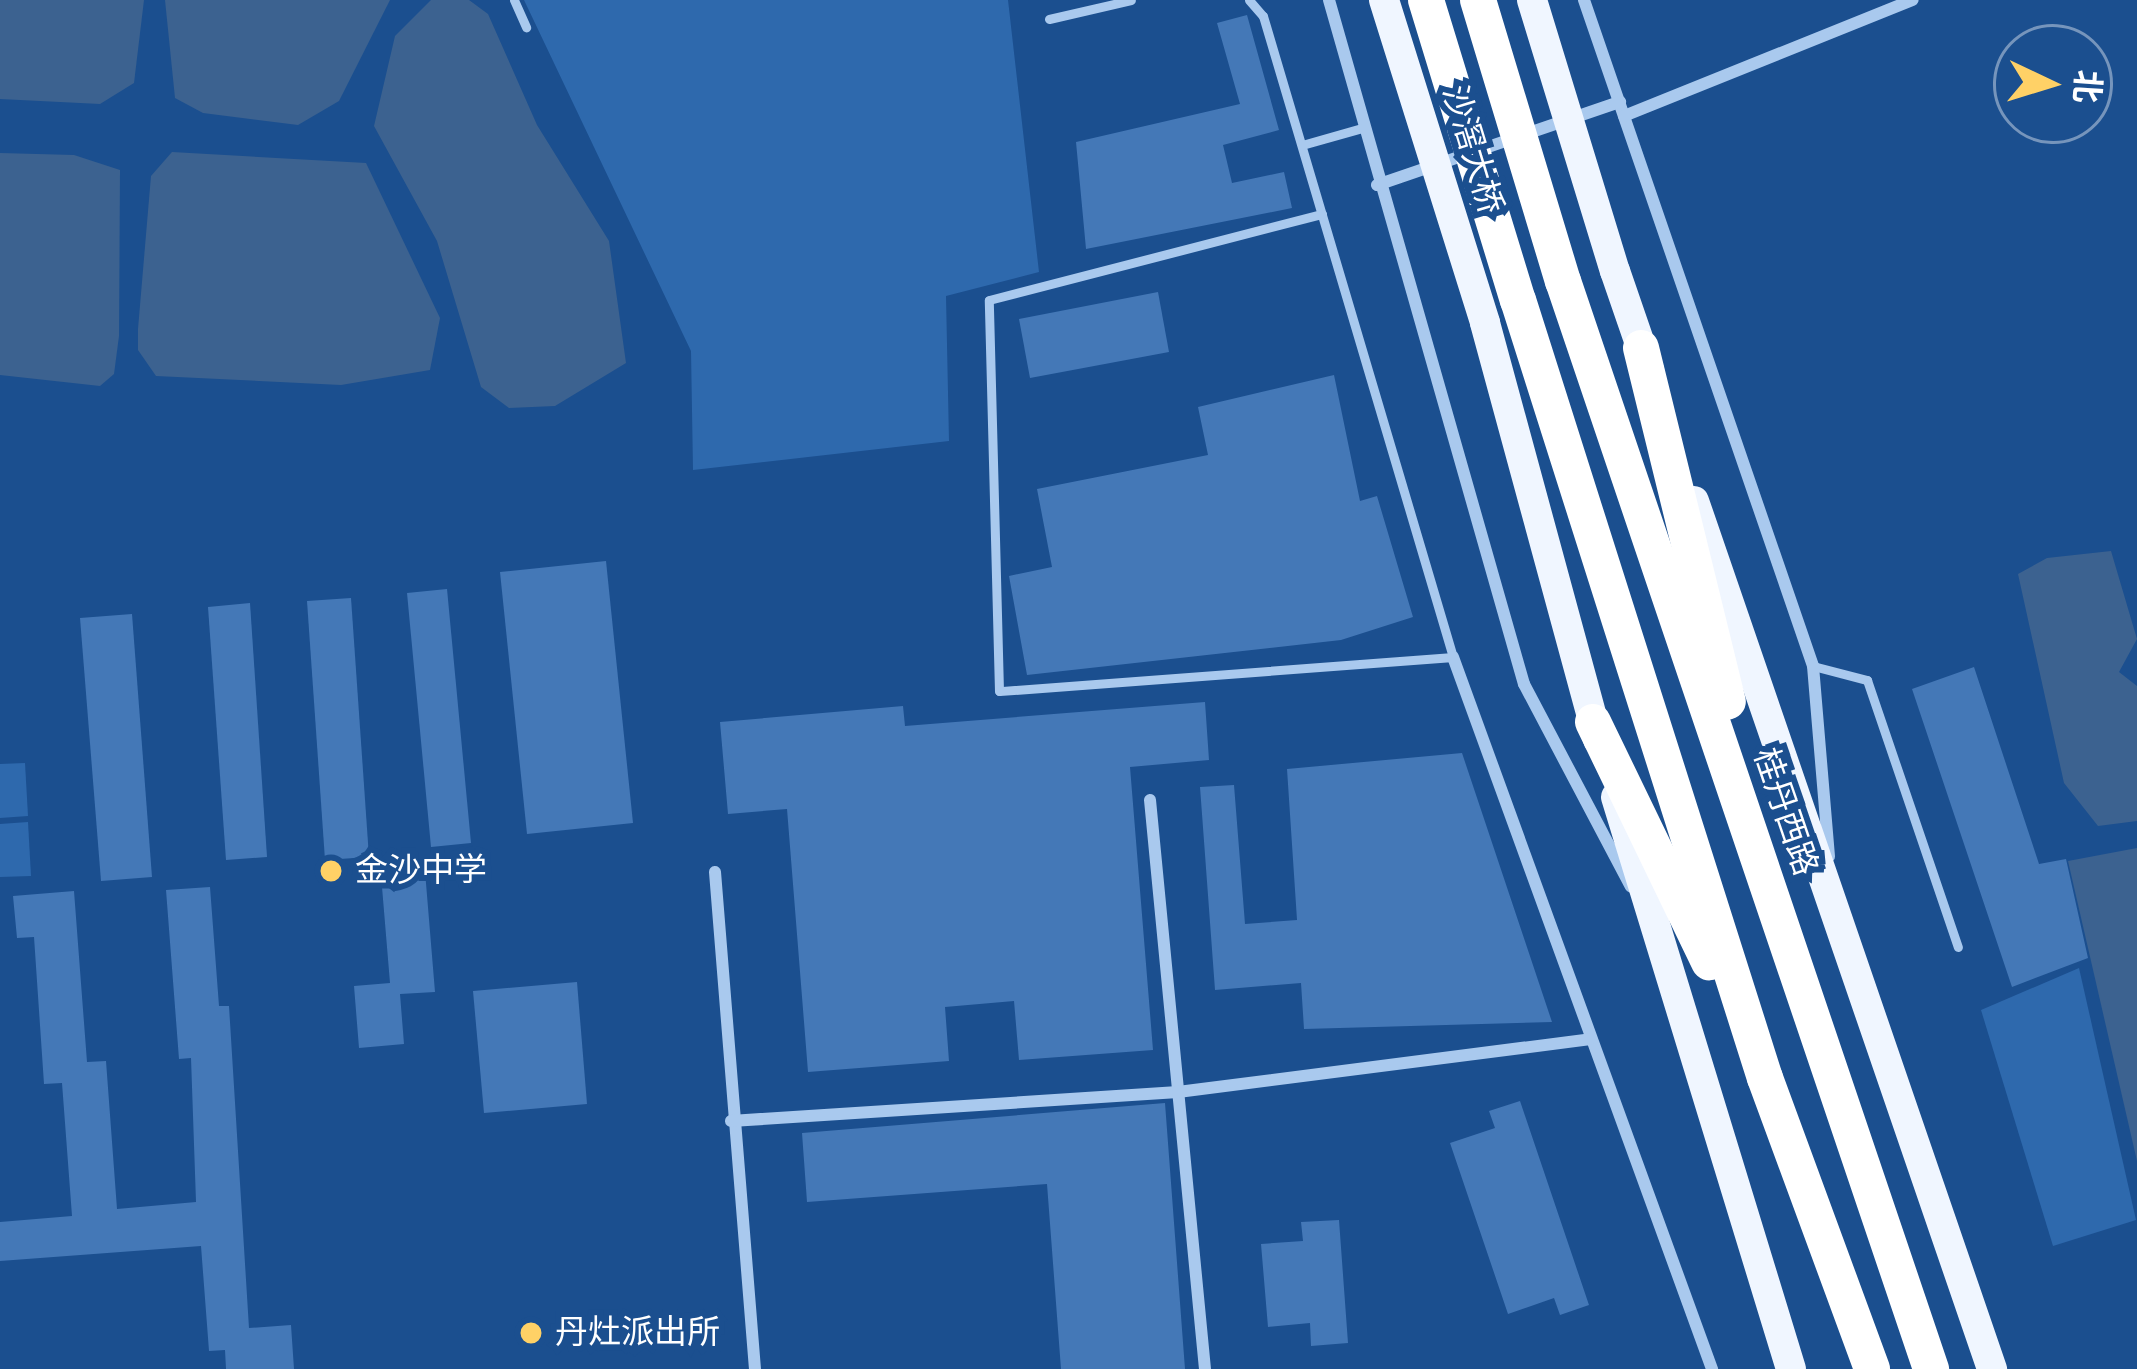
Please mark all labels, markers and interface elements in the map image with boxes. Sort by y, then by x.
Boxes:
north arrow [1993,24,2113,144]
text: 北 [2065,68,2108,104]
street label: 沙滘大桥 [1434,81,1510,219]
street label: 桂丹西路 [1745,743,1825,881]
place label: 金沙中学 [355,851,487,891]
marker: 金沙中学 [318,858,344,884]
place label: 丹灶派出所 [555,1313,720,1353]
marker: 丹灶派出所 [518,1320,544,1346]

